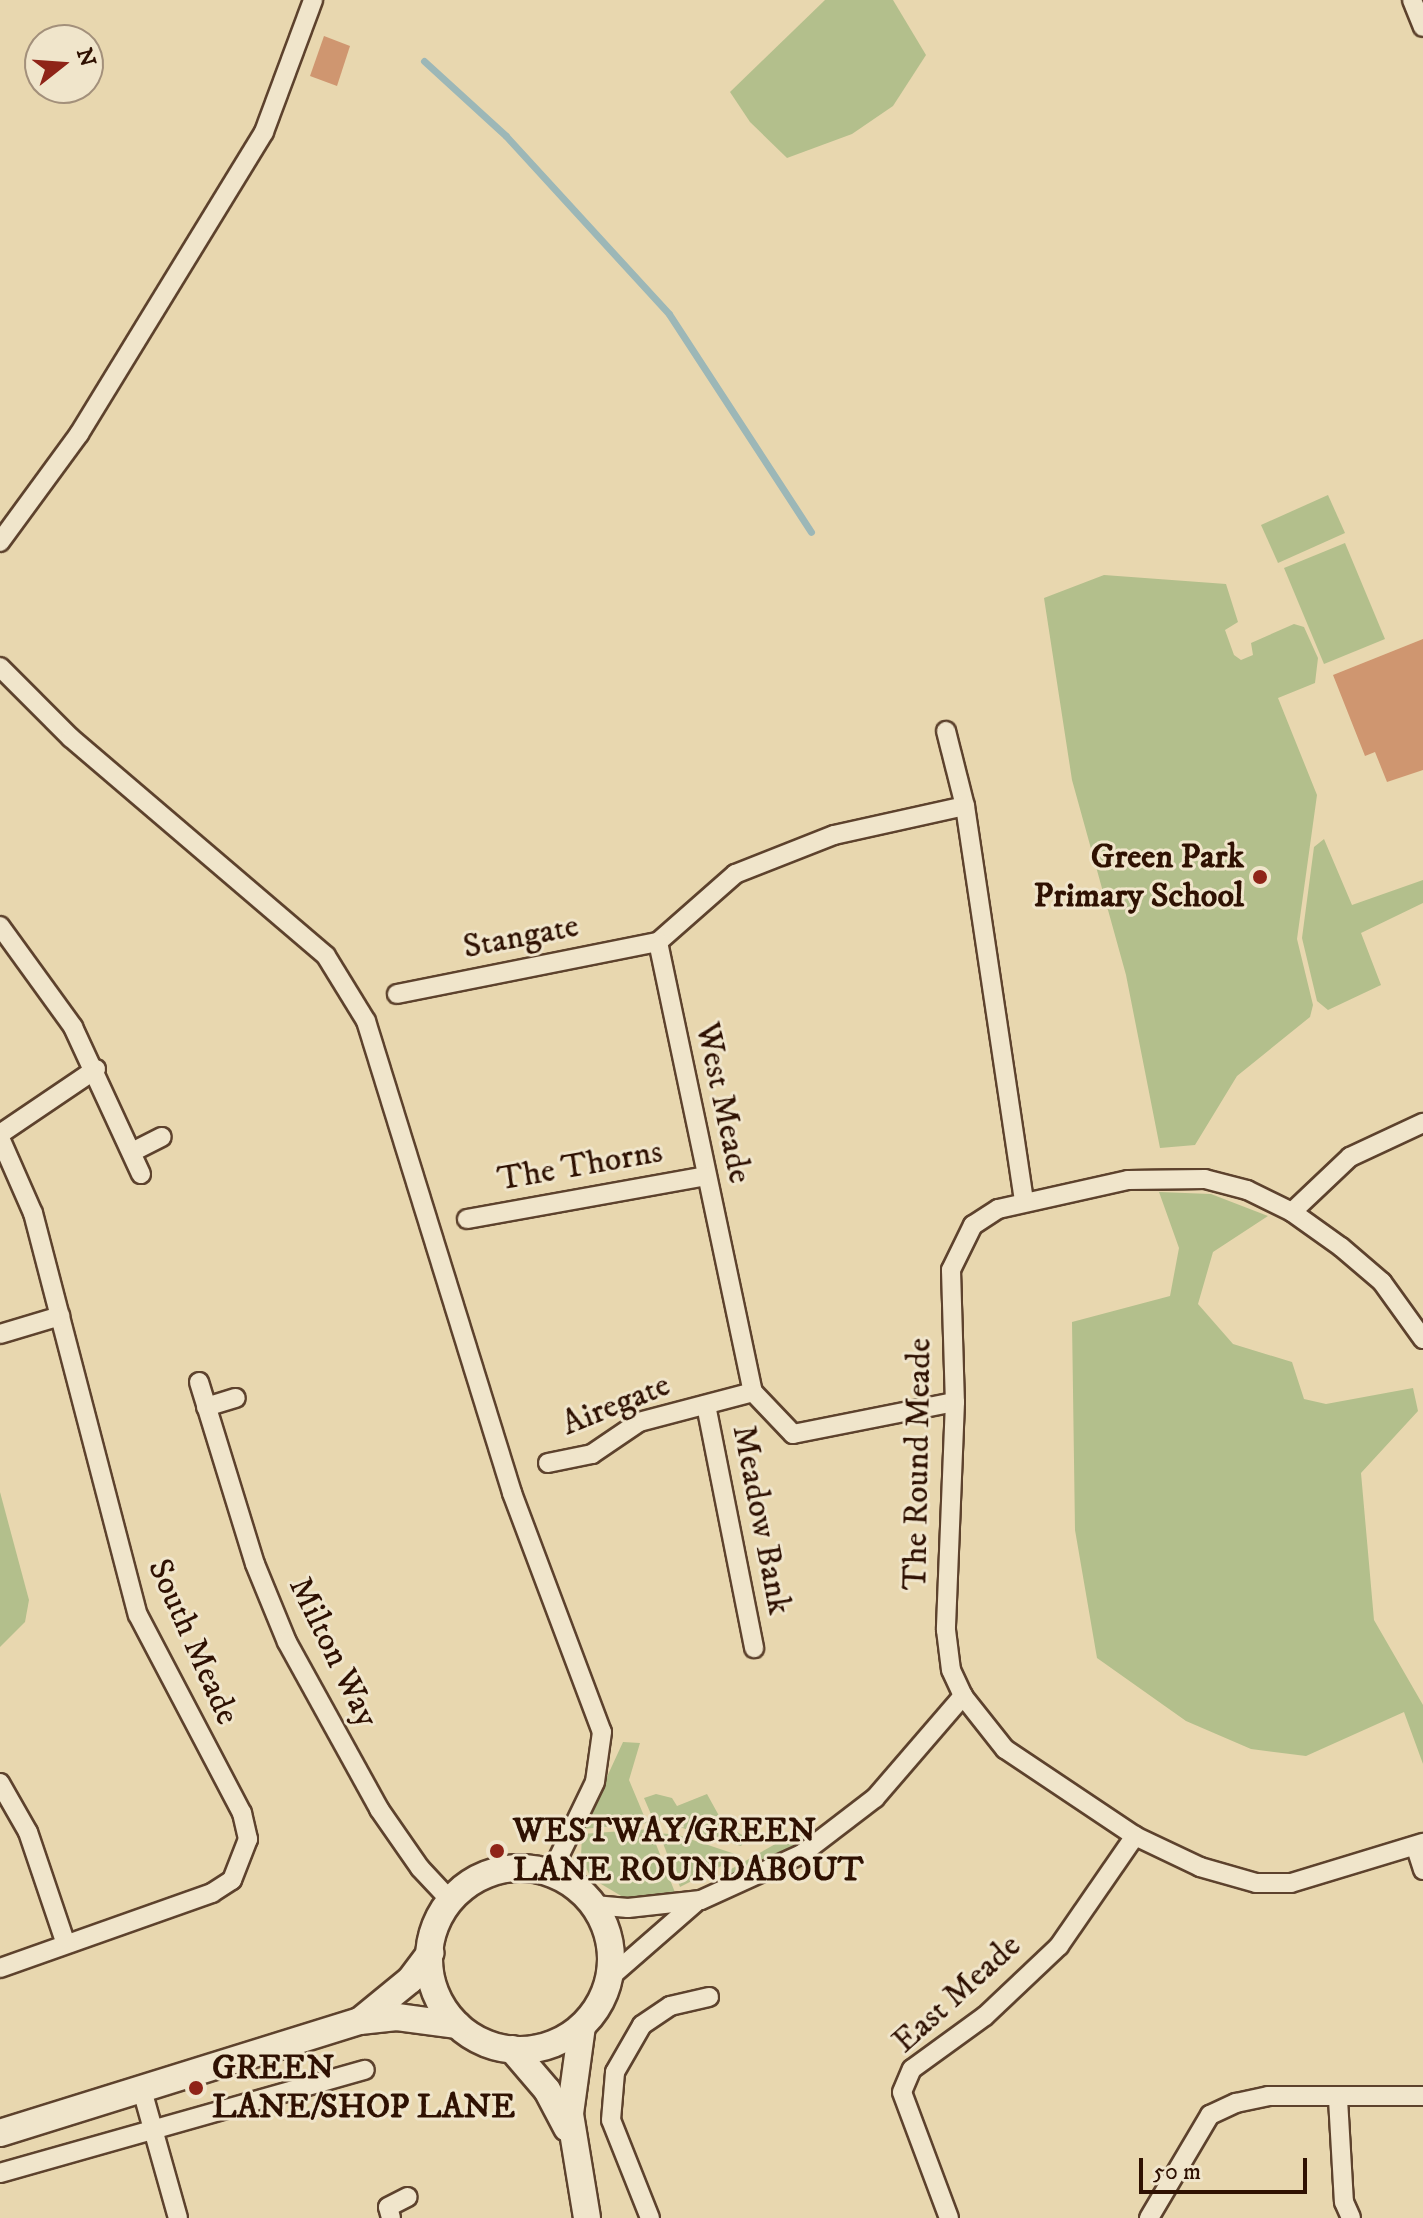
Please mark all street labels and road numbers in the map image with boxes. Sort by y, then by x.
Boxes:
street label: Stangate [460,906,582,968]
street label: West Meade [686,1019,760,1187]
street label: The Thorns [494,1131,666,1201]
street label: The Round Meade [895,1337,941,1591]
street label: Airegate [556,1365,676,1445]
street label: Meadow Bank [723,1422,799,1618]
street label: South Meade [138,1553,248,1731]
street label: Milton Way [279,1570,387,1734]
street label: East Meade [885,1926,1029,2062]

